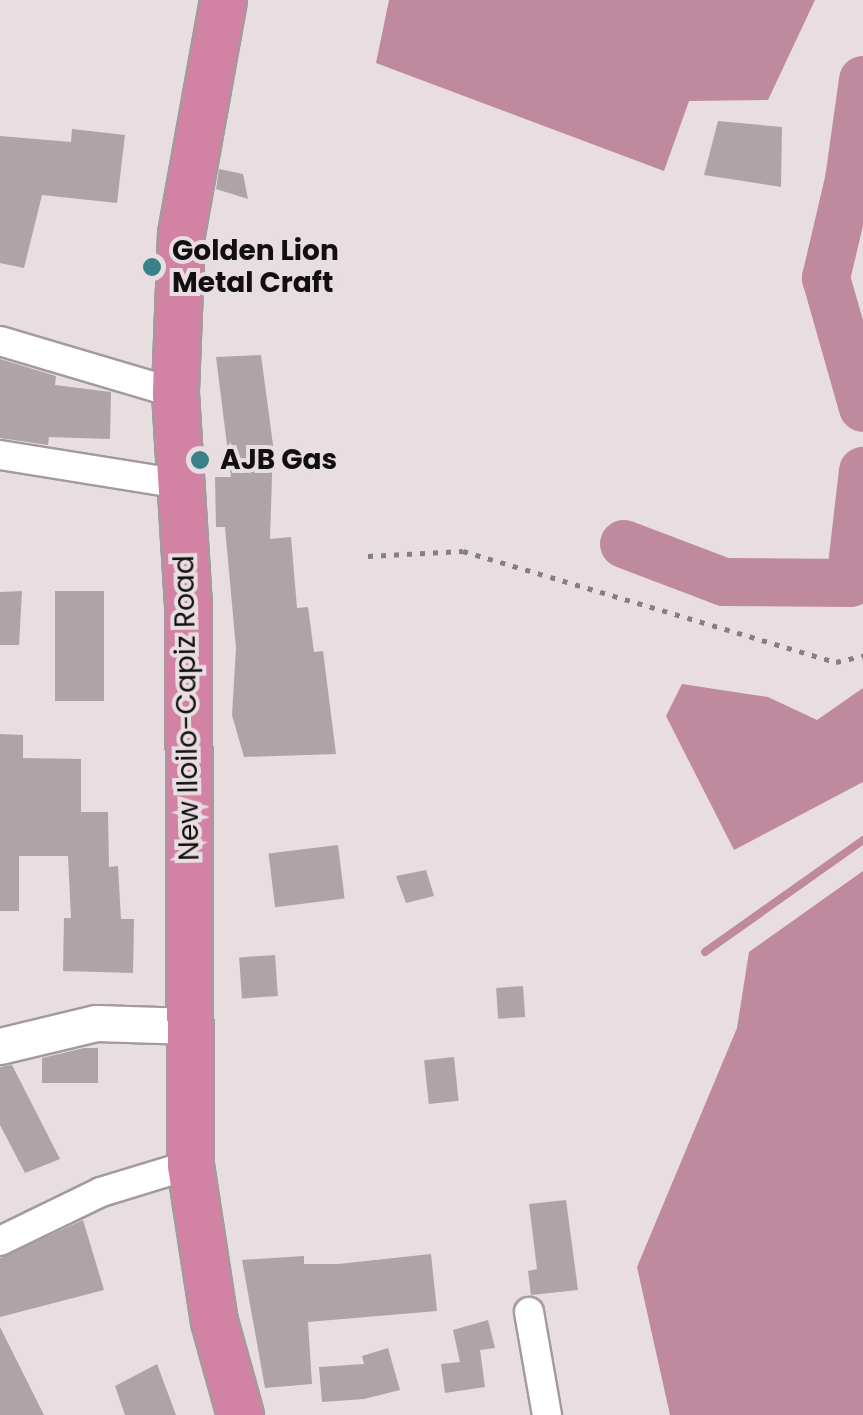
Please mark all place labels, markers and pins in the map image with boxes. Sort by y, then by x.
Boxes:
place label: Golden Lion Metal Craft [172,234,339,300]
marker: Golden Lion Metal Craft [141,256,163,278]
place label: AJB Gas [220,443,337,477]
marker: AJB Gas [189,449,211,471]

